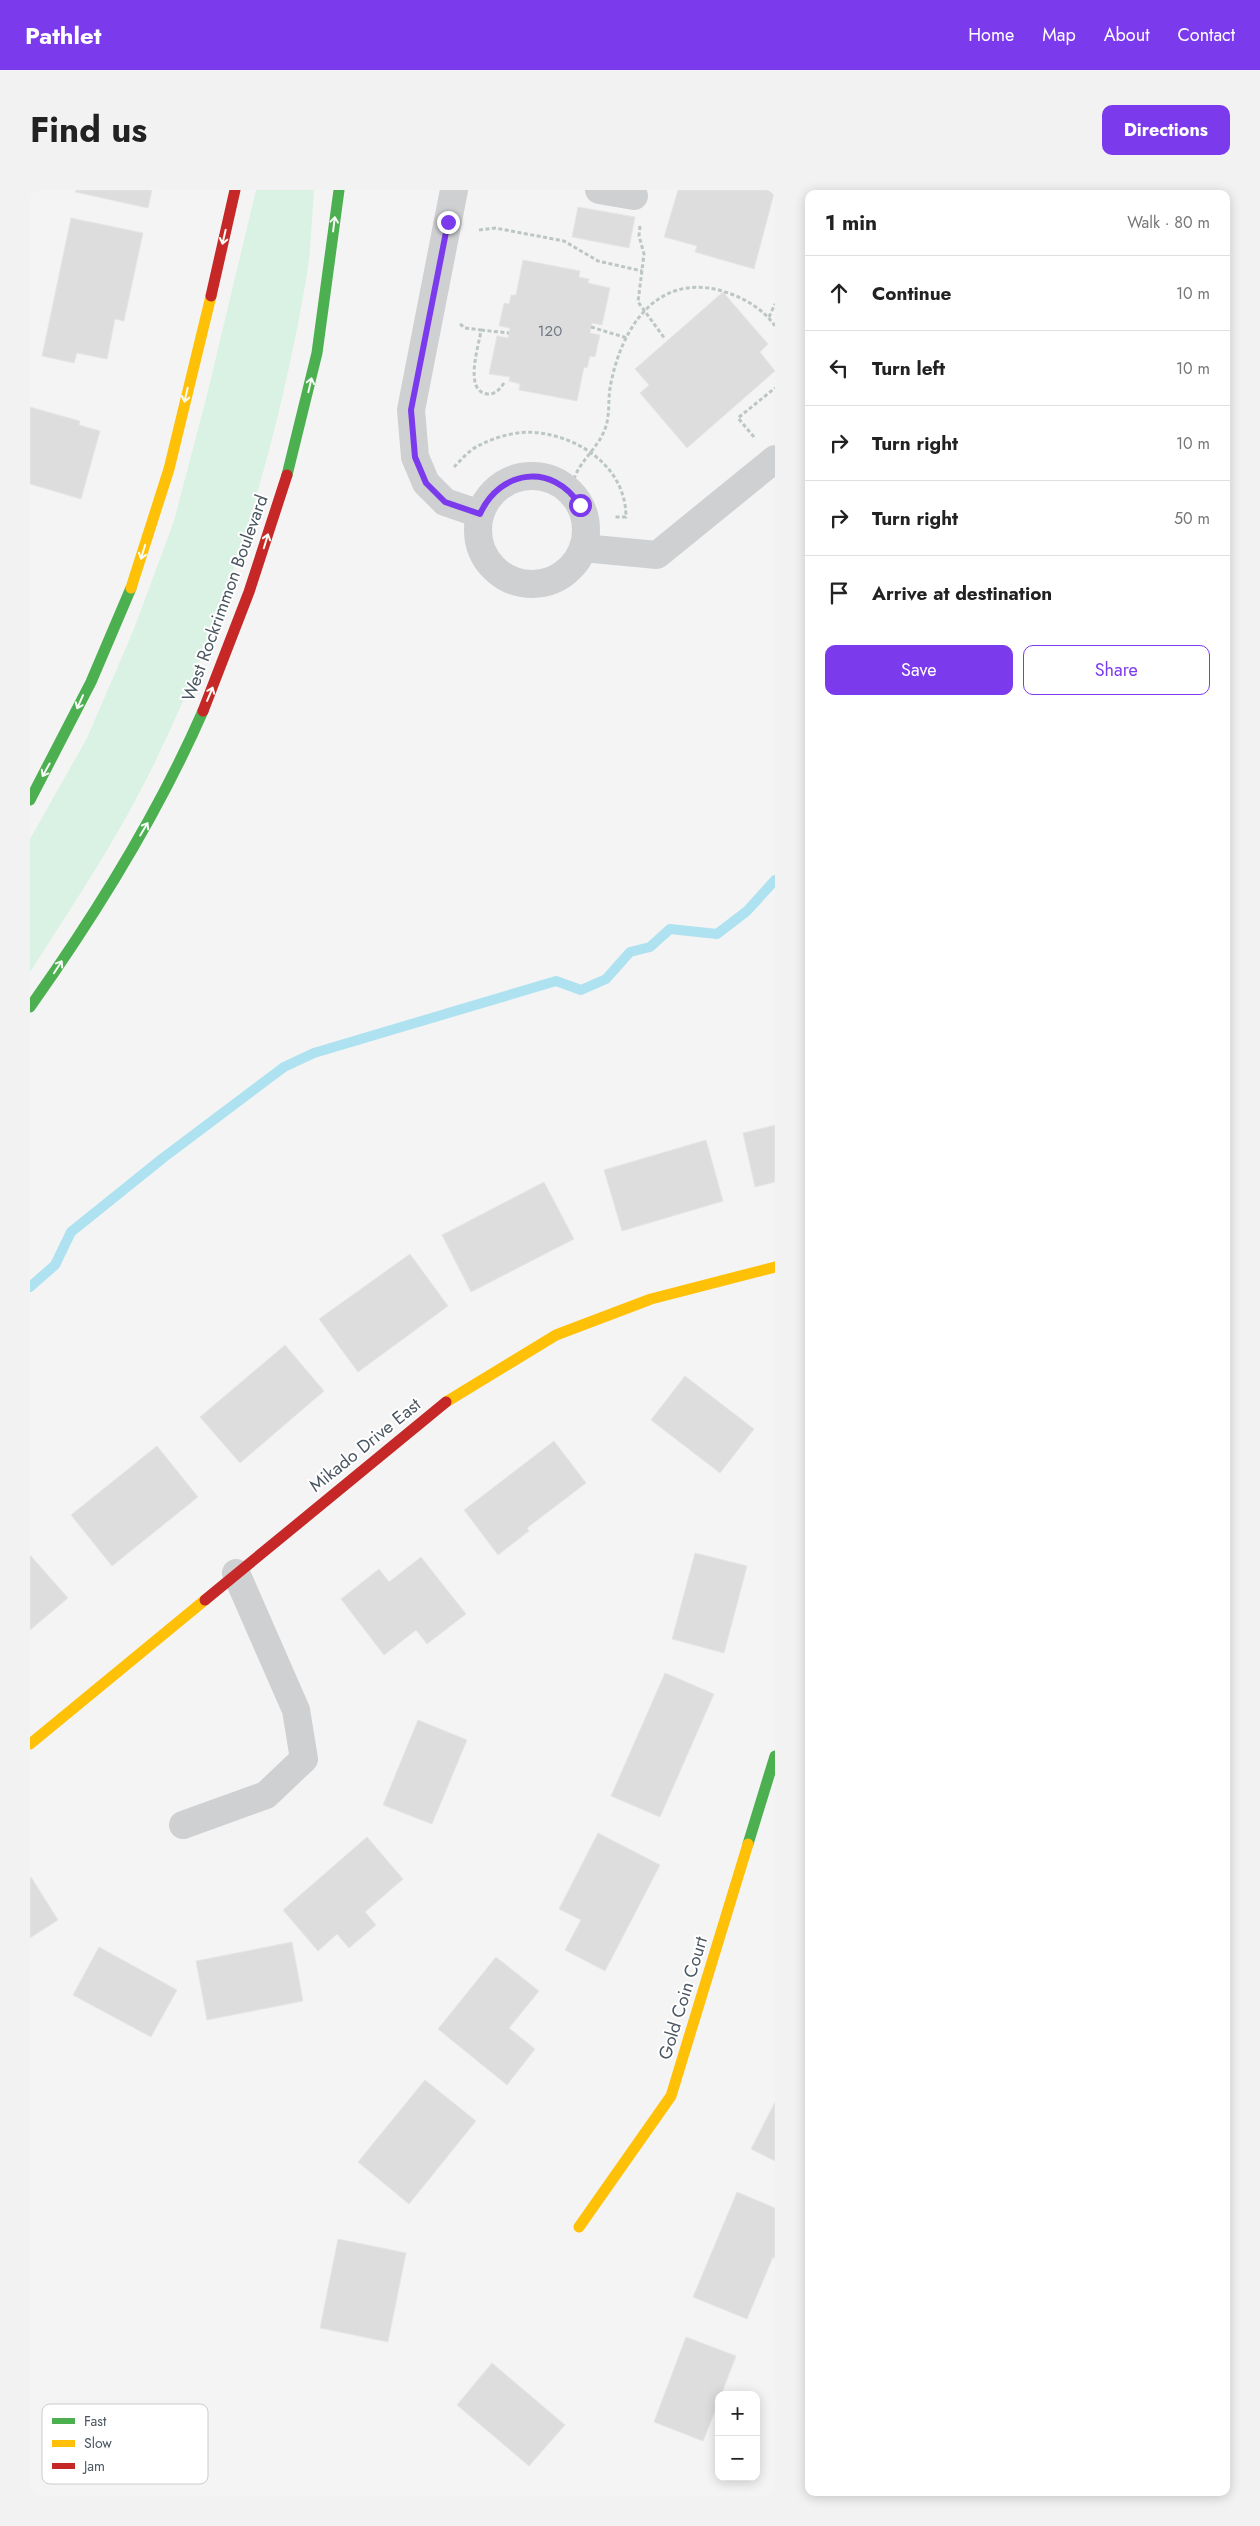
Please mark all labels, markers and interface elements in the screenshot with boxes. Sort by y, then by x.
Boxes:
text: Pathlet [25,18,101,53]
text: Home [968,22,1014,48]
text: Map [1042,22,1076,48]
text: About [1104,22,1149,48]
text: Contact [1177,22,1235,48]
text: Find us [30,105,147,155]
button: Directions [1102,105,1230,155]
text: 1 min [825,208,877,238]
route end [437,211,460,234]
text: Walk · 80 m [1127,211,1210,234]
one-way arrow [329,217,339,233]
one-way arrow [219,229,228,245]
icon: ahead [825,279,853,307]
text: Continue [872,280,951,307]
text: 10 m [1176,282,1210,305]
house number: 120 [538,320,562,342]
icon: left [825,354,853,382]
text: Turn left [872,355,945,382]
text: 10 m [1176,357,1210,380]
one-way arrow [305,377,315,393]
one-way arrow [181,387,190,403]
icon: right [825,429,853,457]
text: Turn right [872,430,958,457]
text: 10 m [1176,432,1210,455]
street label: West Rockrimmon Boulevard [175,491,275,705]
route start [569,494,592,517]
icon: right [825,504,853,532]
text: Turn right [872,505,958,532]
text: 50 m [1174,507,1210,530]
one-way arrow [262,534,272,550]
one-way arrow [137,544,147,560]
icon: arrive [825,579,853,607]
text: Arrive at destination [872,580,1052,607]
button: Save [825,645,1013,695]
button: Share [1023,645,1210,695]
one-way arrow [206,687,216,702]
one-way arrow [75,694,85,709]
one-way arrow [41,763,51,777]
one-way arrow [139,822,149,836]
one-way arrow [53,960,63,974]
street label: Mikado Drive East [304,1391,427,1498]
street label: Gold Coin Court [652,1933,714,2063]
map controls [715,2391,760,2481]
button: + [715,2391,760,2436]
legend [42,2404,208,2484]
text: Fast [84,2411,107,2431]
text: Slow [84,2433,112,2453]
button: − [715,2436,760,2481]
text: Jam [82,2456,105,2476]

